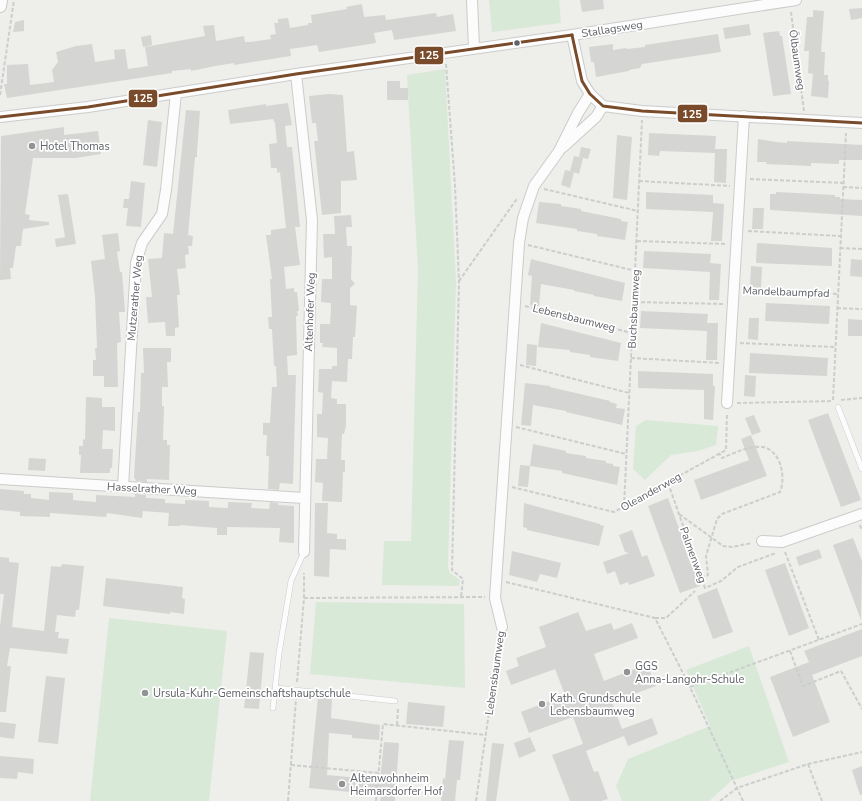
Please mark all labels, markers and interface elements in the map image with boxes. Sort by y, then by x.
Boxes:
street label: Stallagsweg [580,17,644,41]
street label: Ölbaumweg [785,29,809,91]
unlabelled marker [512,38,522,48]
line badge: 125 [414,46,444,65]
text: 125 [419,48,439,63]
line badge: 125 [128,89,158,108]
text: 125 [133,91,153,106]
line badge: 125 [677,104,708,123]
text: 125 [682,107,702,122]
place label: Hotel Thomas [40,139,110,154]
marker: Hotel Thomas [27,141,37,151]
street label: Mutzerather Weg [124,254,146,342]
street label: Buchsbaumweg [624,269,644,349]
street label: Altenhofer Weg [301,272,319,352]
street label: Mandelbaumpfad [742,283,830,301]
street label: Lebensbaumweg [531,300,617,336]
street label: Oleanderweg [618,469,684,515]
street label: Hasselrather Weg [107,479,197,499]
street label: Palmenweg [676,525,710,585]
street label: Lebensbaumweg [482,630,508,716]
place label: GGS Anna-Langohr-Schule [635,659,744,687]
marker: GGS Anna-Langohr-Schule [622,667,632,677]
place label: Ursula-Kuhr-Gemeinschaftshauptschule [153,686,351,701]
marker: Ursula-Kuhr-Gemeinschaftshauptschule [140,688,150,698]
place label: Kath. Grundschule Lebensbaumweg [550,691,641,719]
marker: Kath. Grundschule Lebensbaumweg [537,699,547,709]
place label: Altenwohnheim Heimarsdorfer Hof [350,771,443,799]
marker: Altenwohnheim Heimarsdorfer Hof [337,779,347,789]

